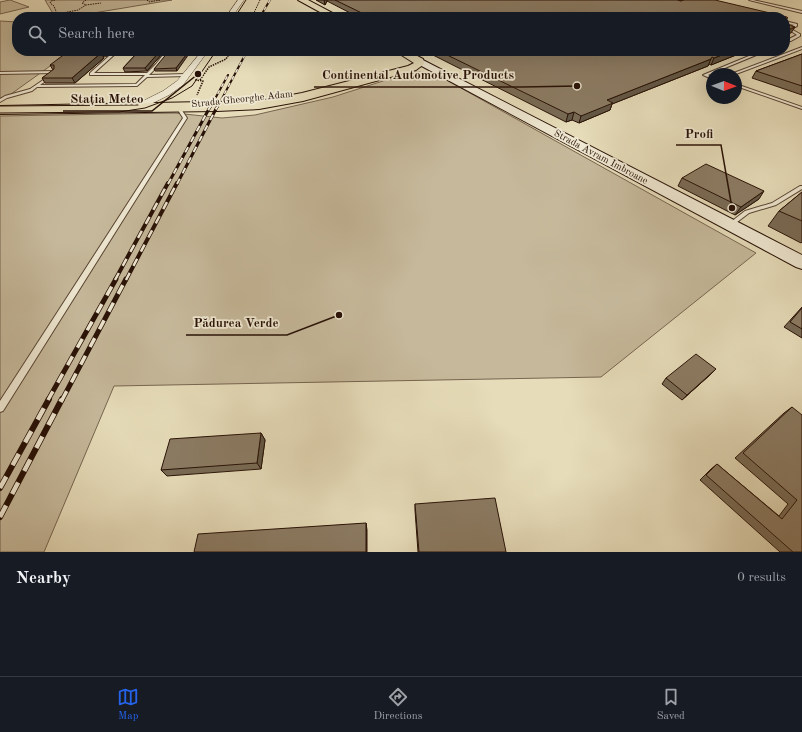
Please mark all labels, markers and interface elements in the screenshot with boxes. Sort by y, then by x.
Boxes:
search box [12,12,790,56]
icon: search [26,23,48,45]
text: Search here [58,27,135,42]
callout: Continental Automotive Products [314,62,522,87]
north arrow [706,68,742,104]
text: Continental Automotive Products [322,69,514,82]
callout: Stația Meteo [63,86,152,111]
street label: Strada Gheorghe Adam [191,89,293,109]
text: Stația Meteo [70,93,144,106]
callout: Profi [676,120,721,145]
street label: Strada Avram Imbroane [552,128,650,186]
text: Profi [685,128,713,141]
callout: Pădurea Verde [186,310,287,335]
text: Pădurea Verde [193,317,279,330]
text: Nearby [16,570,71,587]
text: 0 results [737,571,786,584]
tab: Map [117,686,139,724]
tab: Directions [374,686,422,724]
tab: Saved [657,686,685,724]

